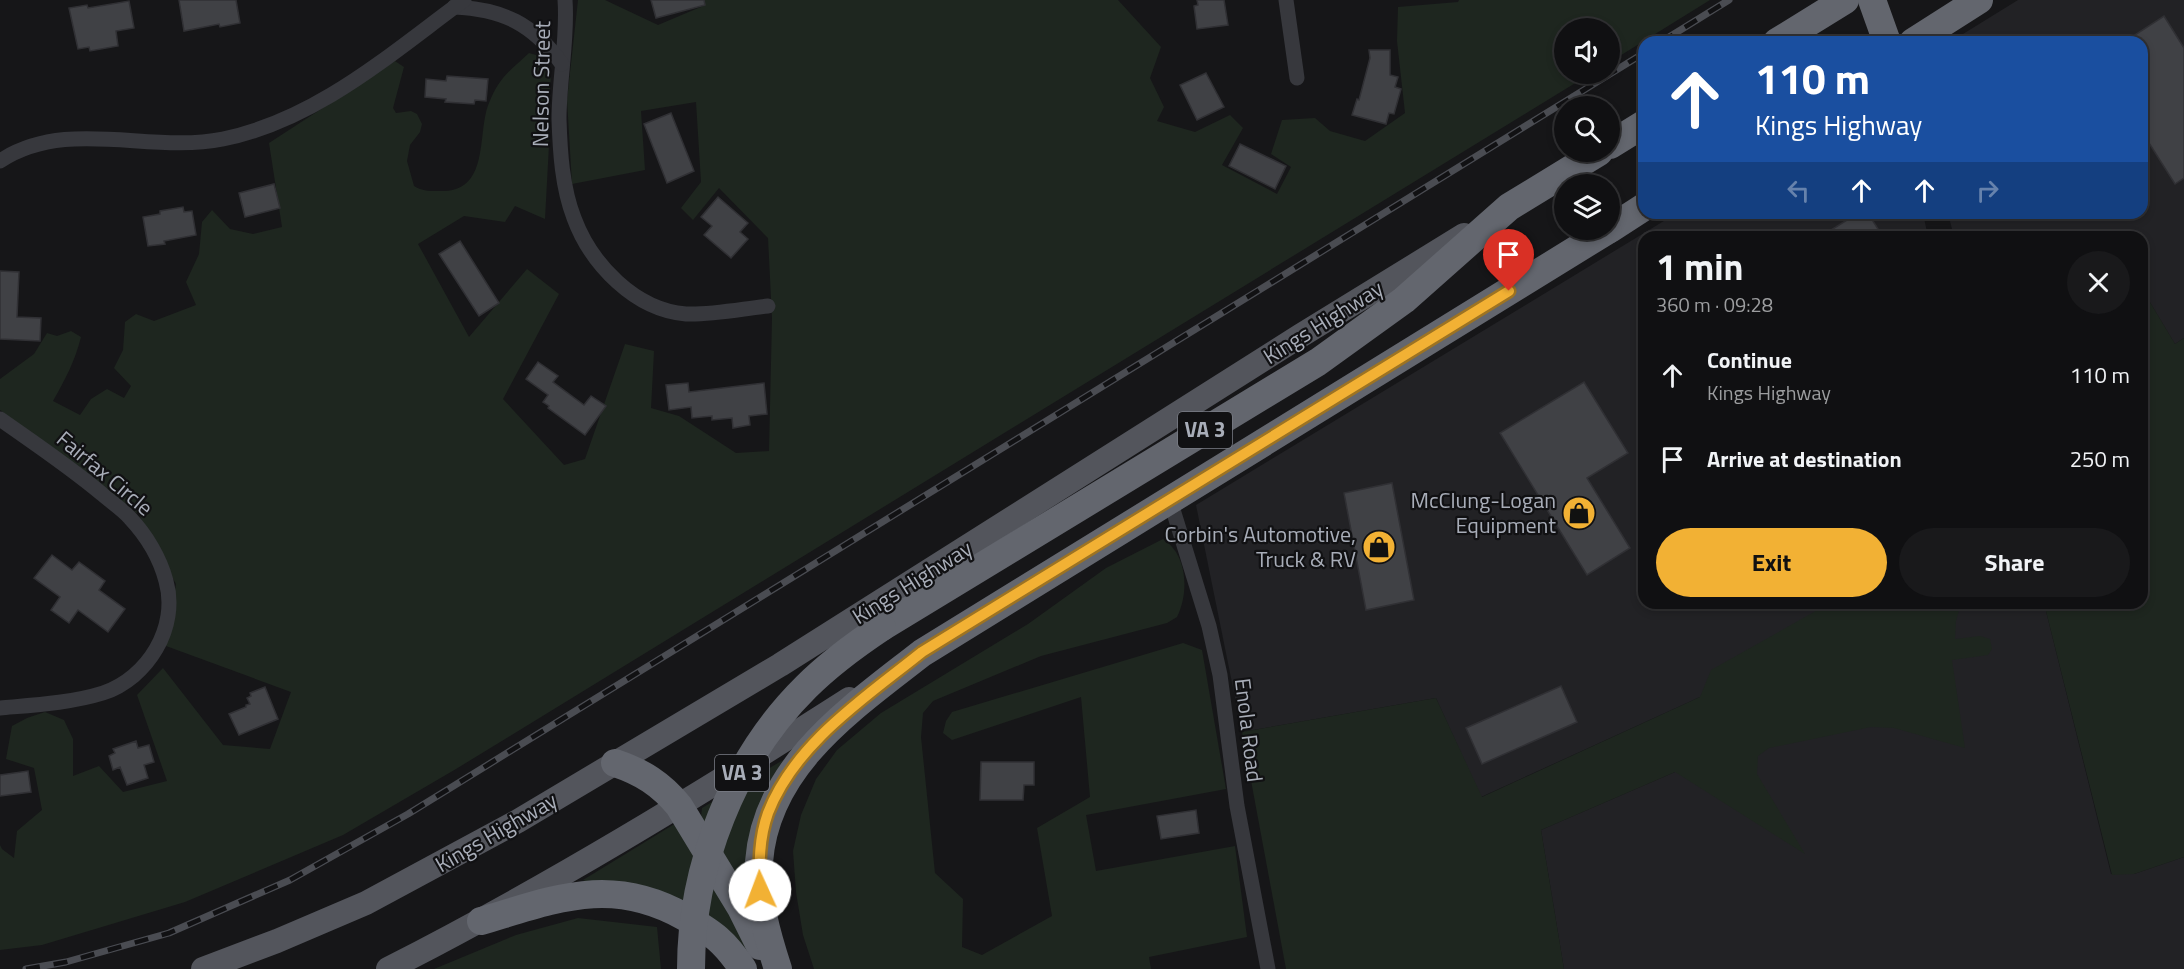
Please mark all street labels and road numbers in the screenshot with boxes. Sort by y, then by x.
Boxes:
street label: Nelson Street [523,20,559,147]
street label: Kings Highway [1256,271,1390,373]
road number: VA 3 [1178,412,1232,448]
street label: Fairfax Circle [49,422,161,524]
street label: Kings Highway [845,531,979,633]
street label: Enola Road [1226,676,1272,784]
road number: VA 3 [715,755,769,791]
street label: Kings Highway [428,783,564,881]

